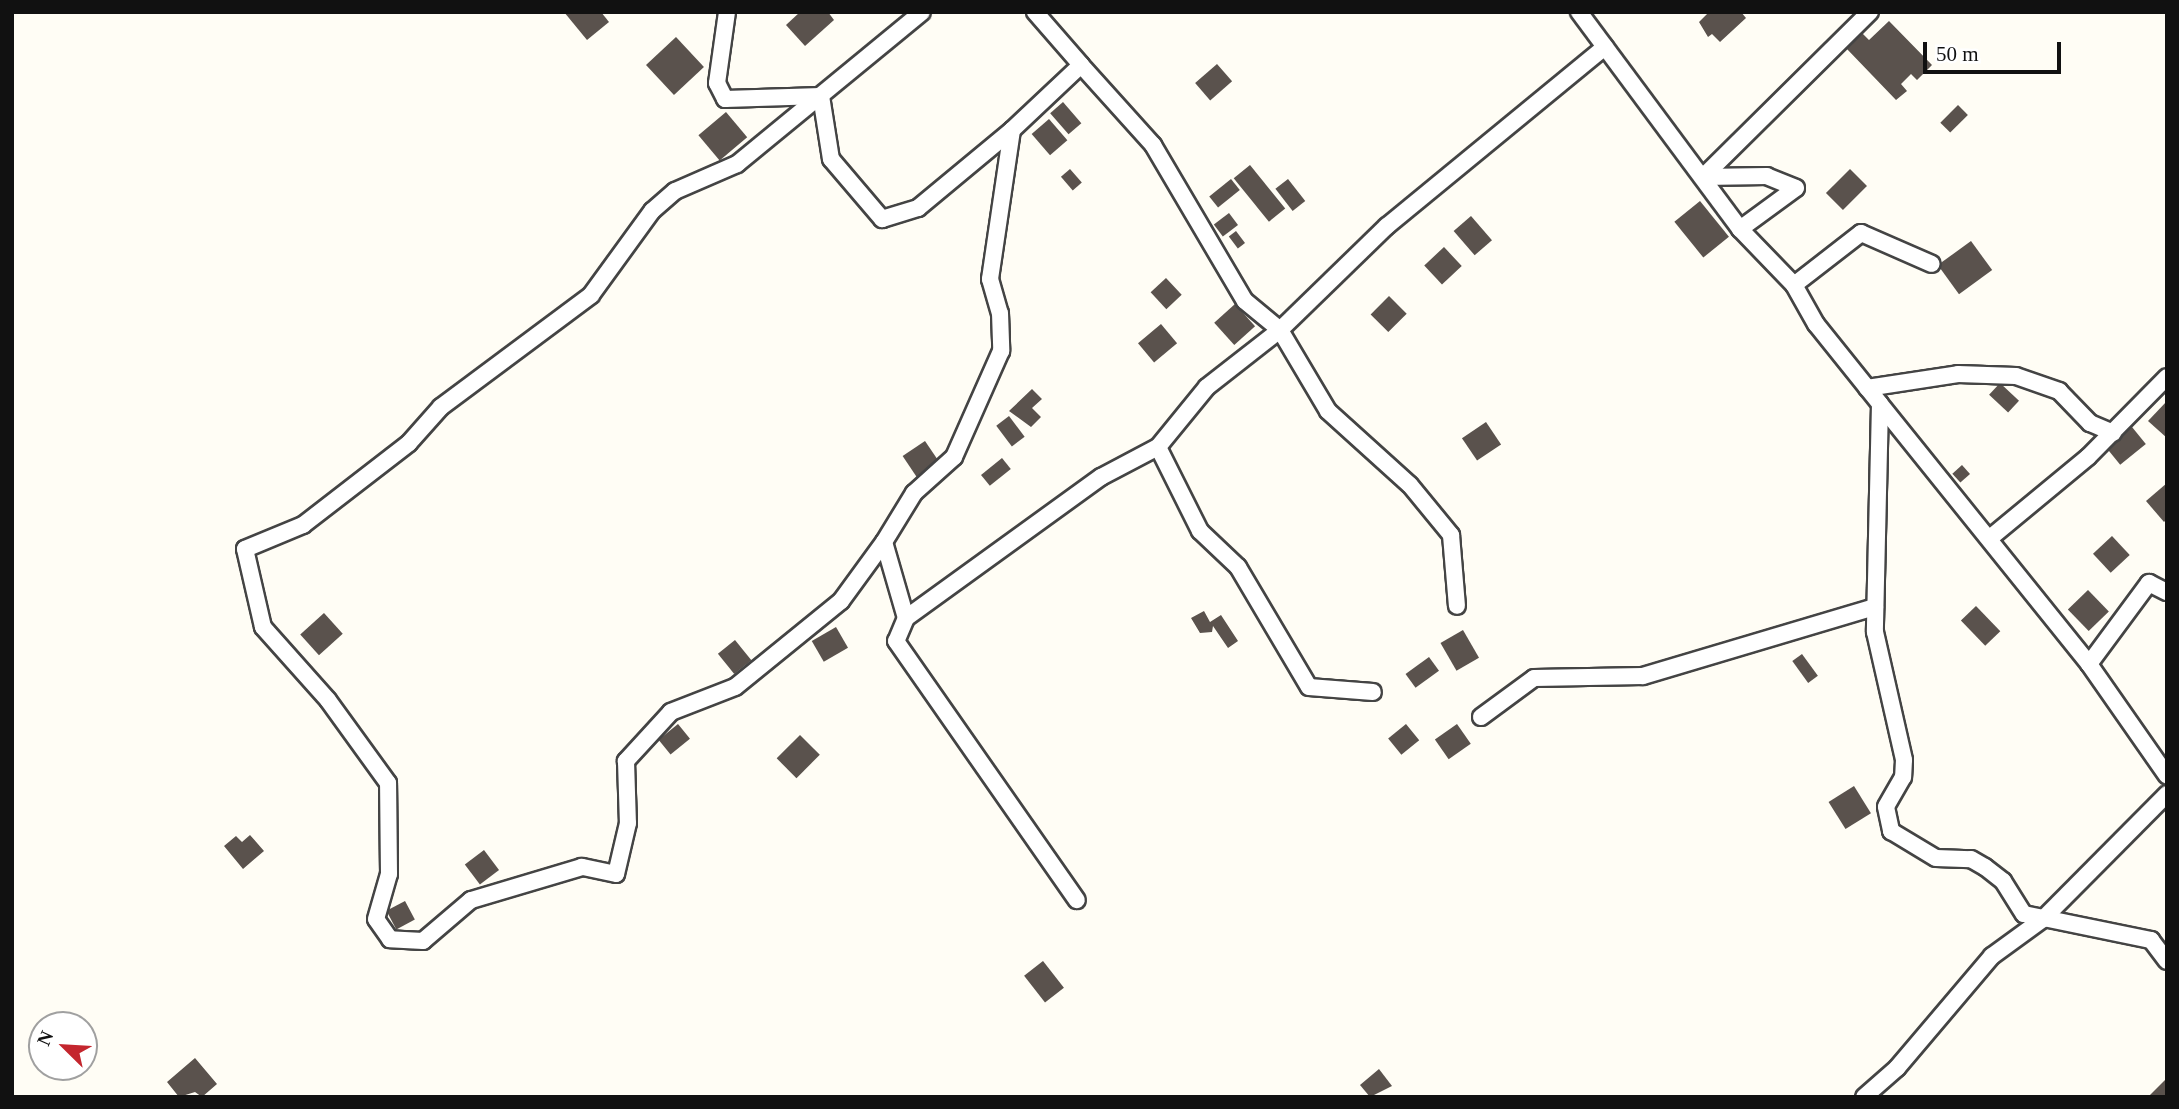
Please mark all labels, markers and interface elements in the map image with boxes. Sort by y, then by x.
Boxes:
scale bar [1927,28,2065,72]
text: 50 m [1936,42,1979,66]
north arrow [28,1011,98,1081]
text: N [33,1028,58,1049]

